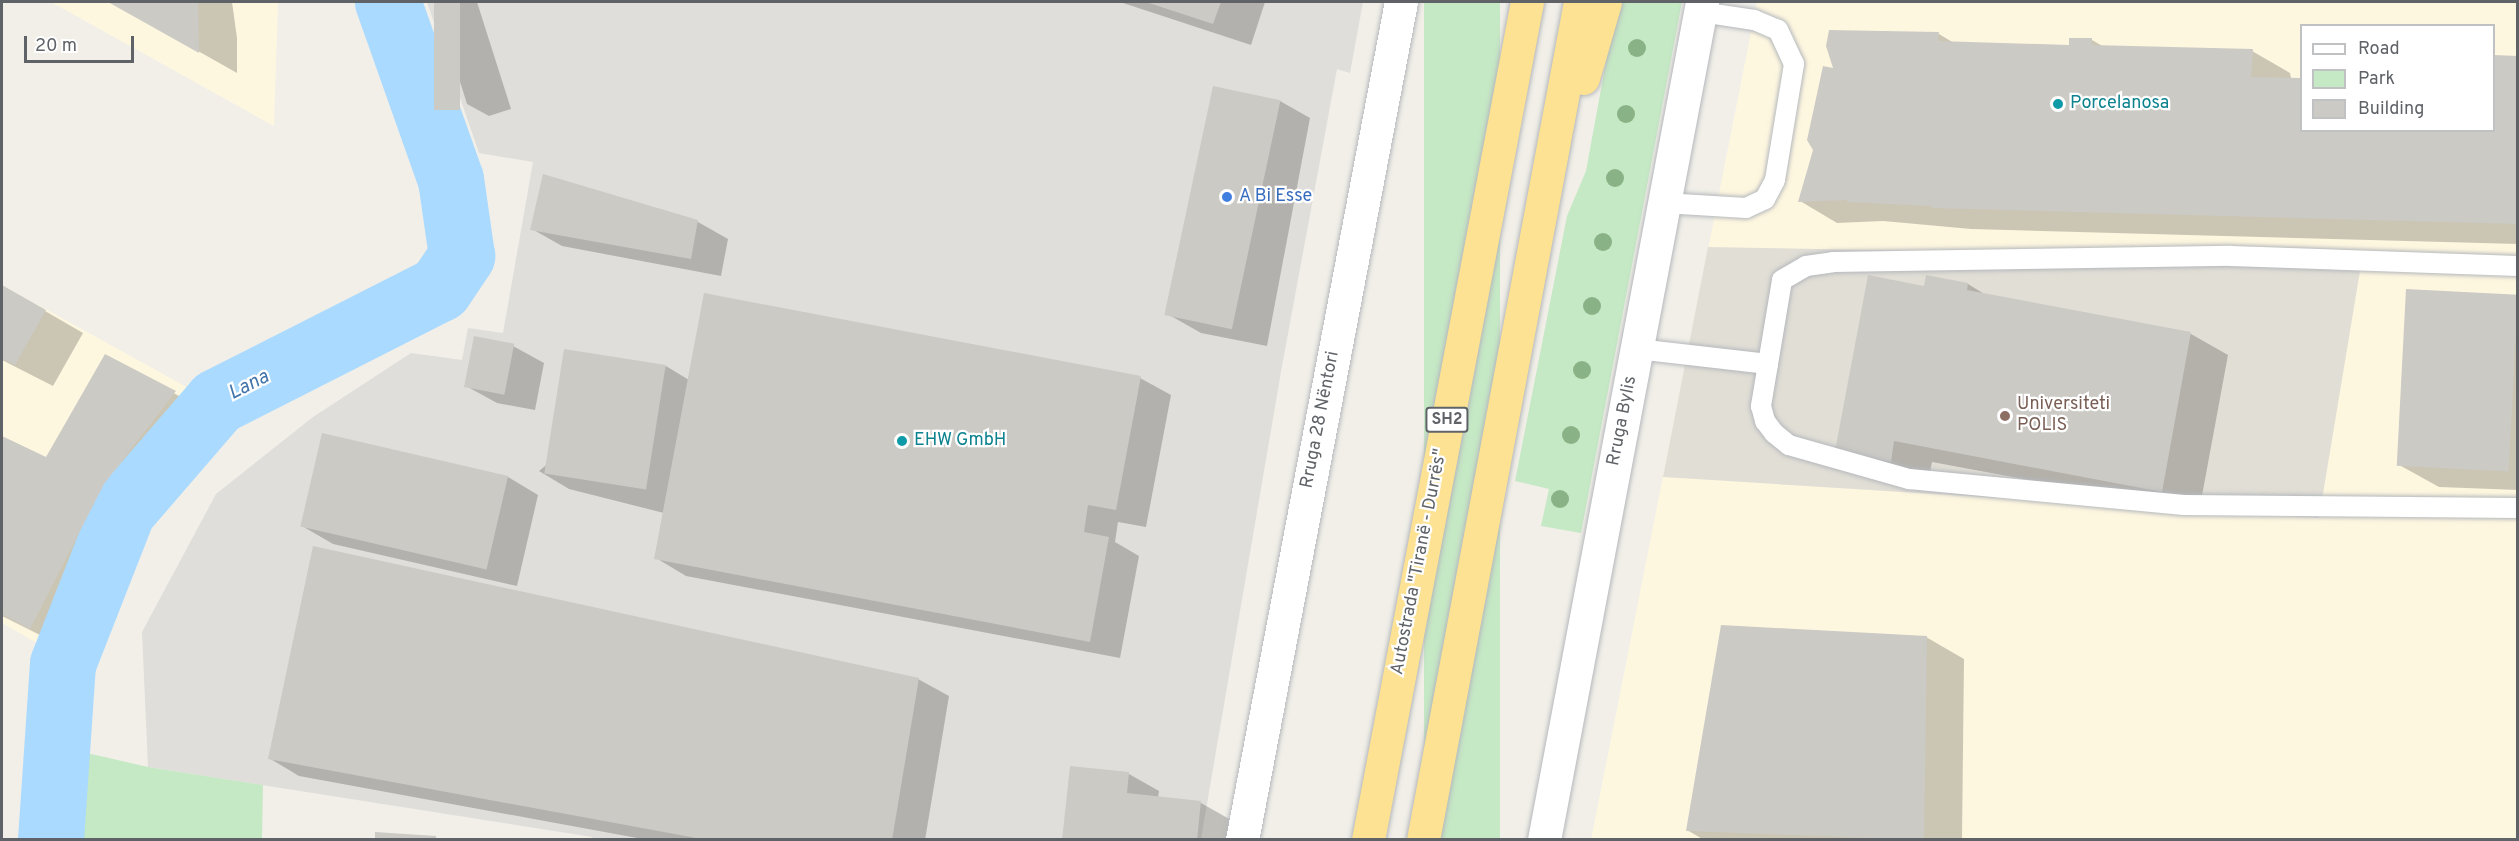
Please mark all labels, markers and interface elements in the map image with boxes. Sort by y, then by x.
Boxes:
scale bar [27,24,136,62]
legend [2300,24,2495,132]
text: 20 m [35,35,77,58]
text: Road [2358,38,2400,61]
text: Park [2358,68,2395,91]
place label: Porcelanosa [2070,93,2169,115]
marker: Porcelanosa [2051,97,2065,111]
text: Building [2358,98,2424,121]
place label: A Bi Esse [1239,186,1313,208]
marker: A Bi Esse [1220,190,1234,204]
street label: Rruga 28 Nëntori [1297,350,1345,490]
water label: Lana [225,366,273,406]
street label: Rruga Bylis [1604,374,1642,468]
place label: Universiteti POLIS [2017,395,2110,438]
road number: SH2 [1424,407,1470,433]
marker: Universiteti POLIS [1998,409,2012,423]
place label: EHW GmbH [914,430,1007,452]
marker: EHW GmbH [895,434,909,448]
street label: Autostrada "Tiranë - Durrës" [1387,447,1453,677]

